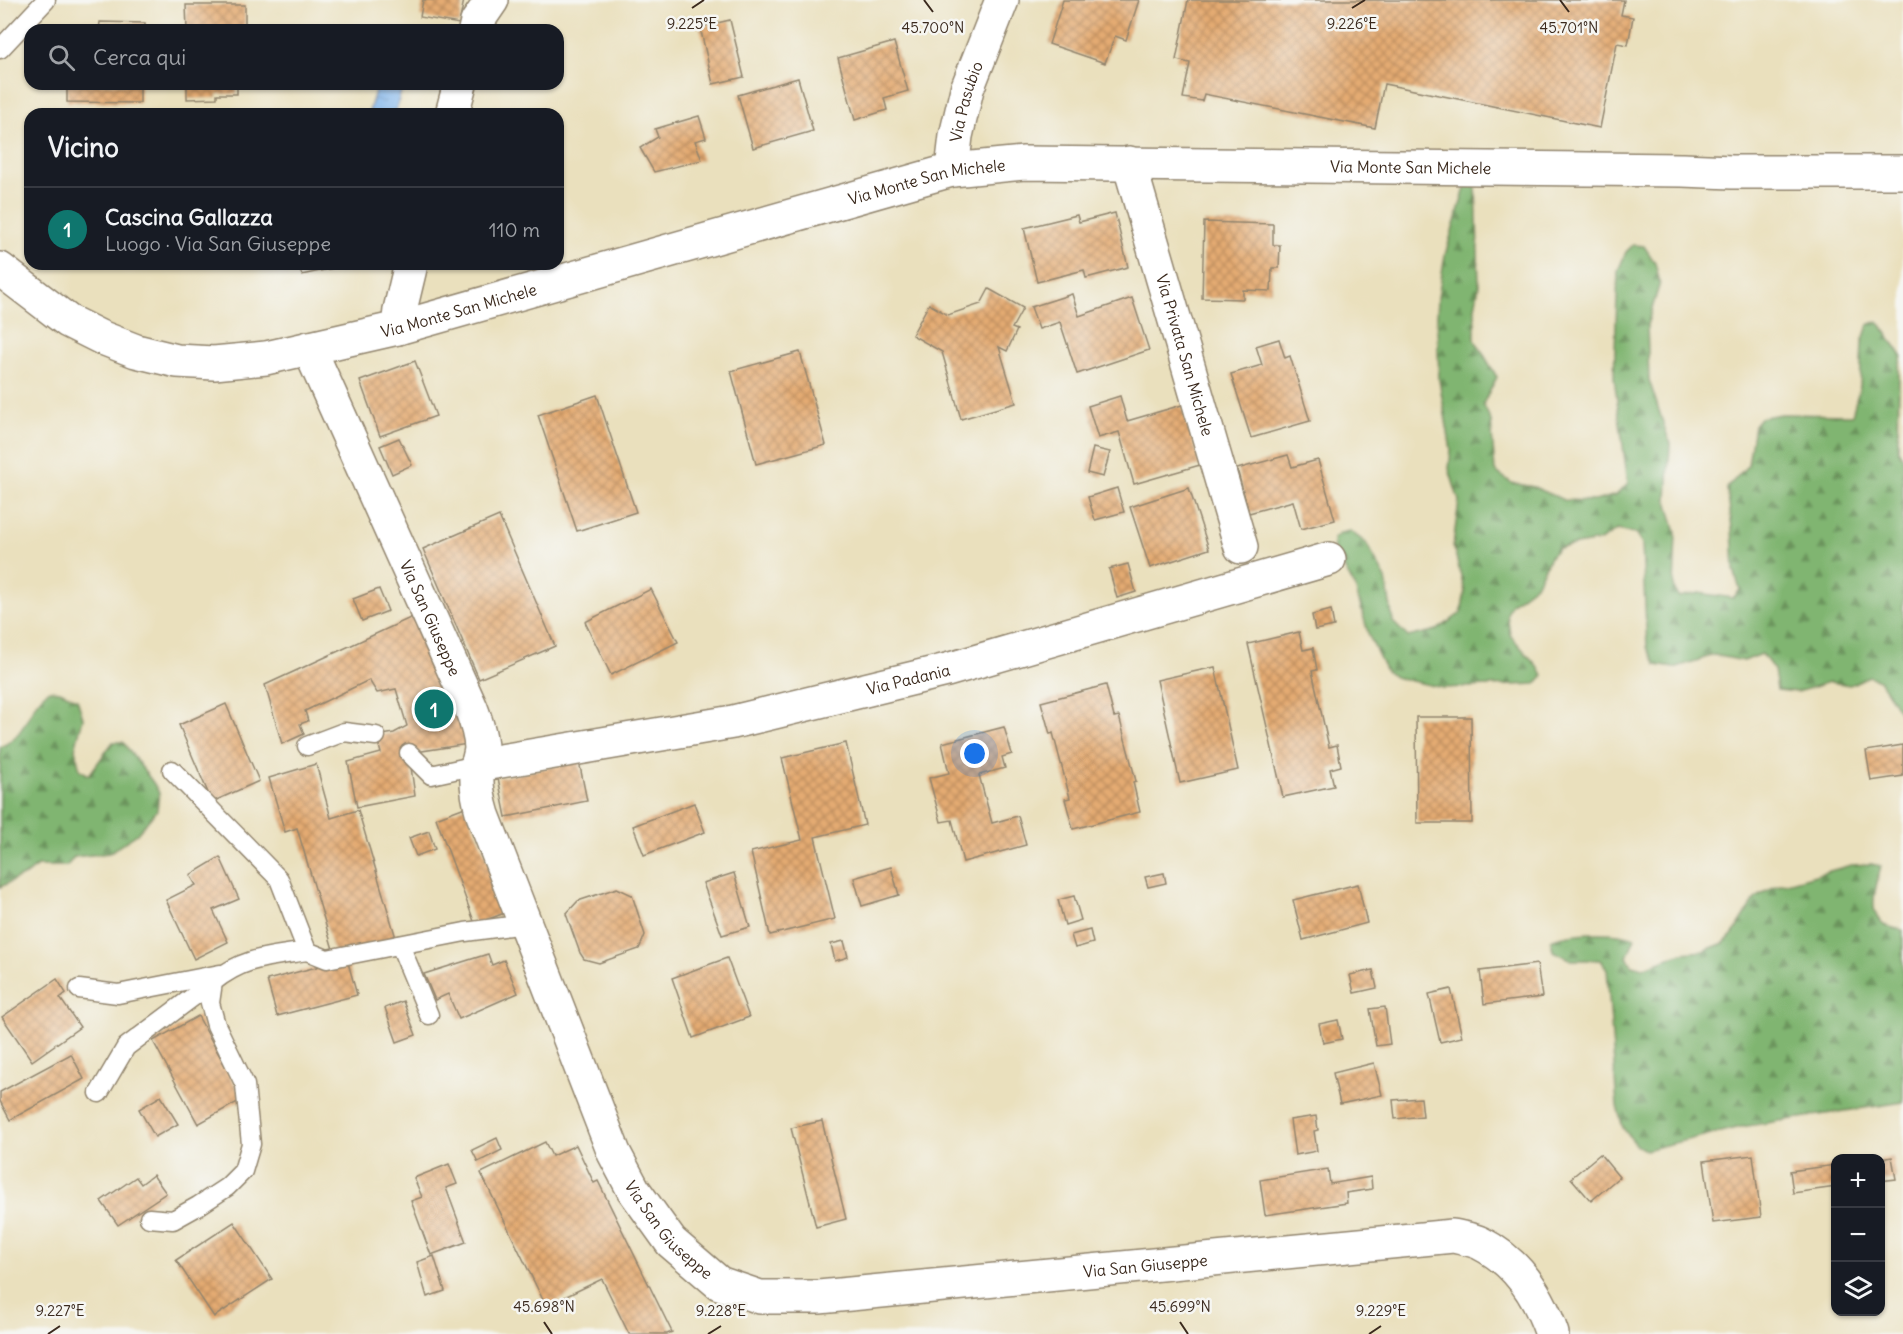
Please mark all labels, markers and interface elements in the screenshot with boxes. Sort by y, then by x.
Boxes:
text: 9.225°E [667,14,717,33]
text: 9.226°E [1327,14,1377,33]
text: 45.700°N [902,18,964,37]
text: 45.701°N [1540,18,1598,37]
search box [24,24,564,90]
icon: search [45,41,78,74]
text: Cerca qui [93,43,186,71]
street label: Via Pasubio [945,58,987,143]
text: Vicino [48,131,119,164]
street label: Via Monte San Michele [846,155,1006,209]
street label: Via Monte San Michele [1330,156,1491,178]
text: Cascina Gallazza [105,203,273,231]
text: 1 [64,217,71,242]
text: 110 m [489,217,540,242]
text: Luogo · Via San Giuseppe [105,231,331,256]
street label: Via Privata San Michele [1152,272,1218,438]
street label: Via Monte San Michele [379,279,539,342]
street label: Via San Giuseppe [396,557,465,679]
street label: Via Padania [864,660,952,699]
pin: 1 [414,686,454,732]
your location [960,739,989,768]
map controls [1831,1154,1885,1316]
button: + [1831,1154,1885,1208]
street label: Via San Giuseppe [620,1177,717,1283]
button: − [1831,1208,1885,1262]
street label: Via San Giuseppe [1082,1250,1209,1282]
button: layers [1831,1262,1885,1316]
text: 45.698°N [513,1297,575,1316]
text: 45.699°N [1149,1297,1211,1316]
text: 9.227°E [35,1301,85,1320]
text: 9.228°E [696,1301,746,1320]
text: 9.229°E [1356,1301,1406,1320]

